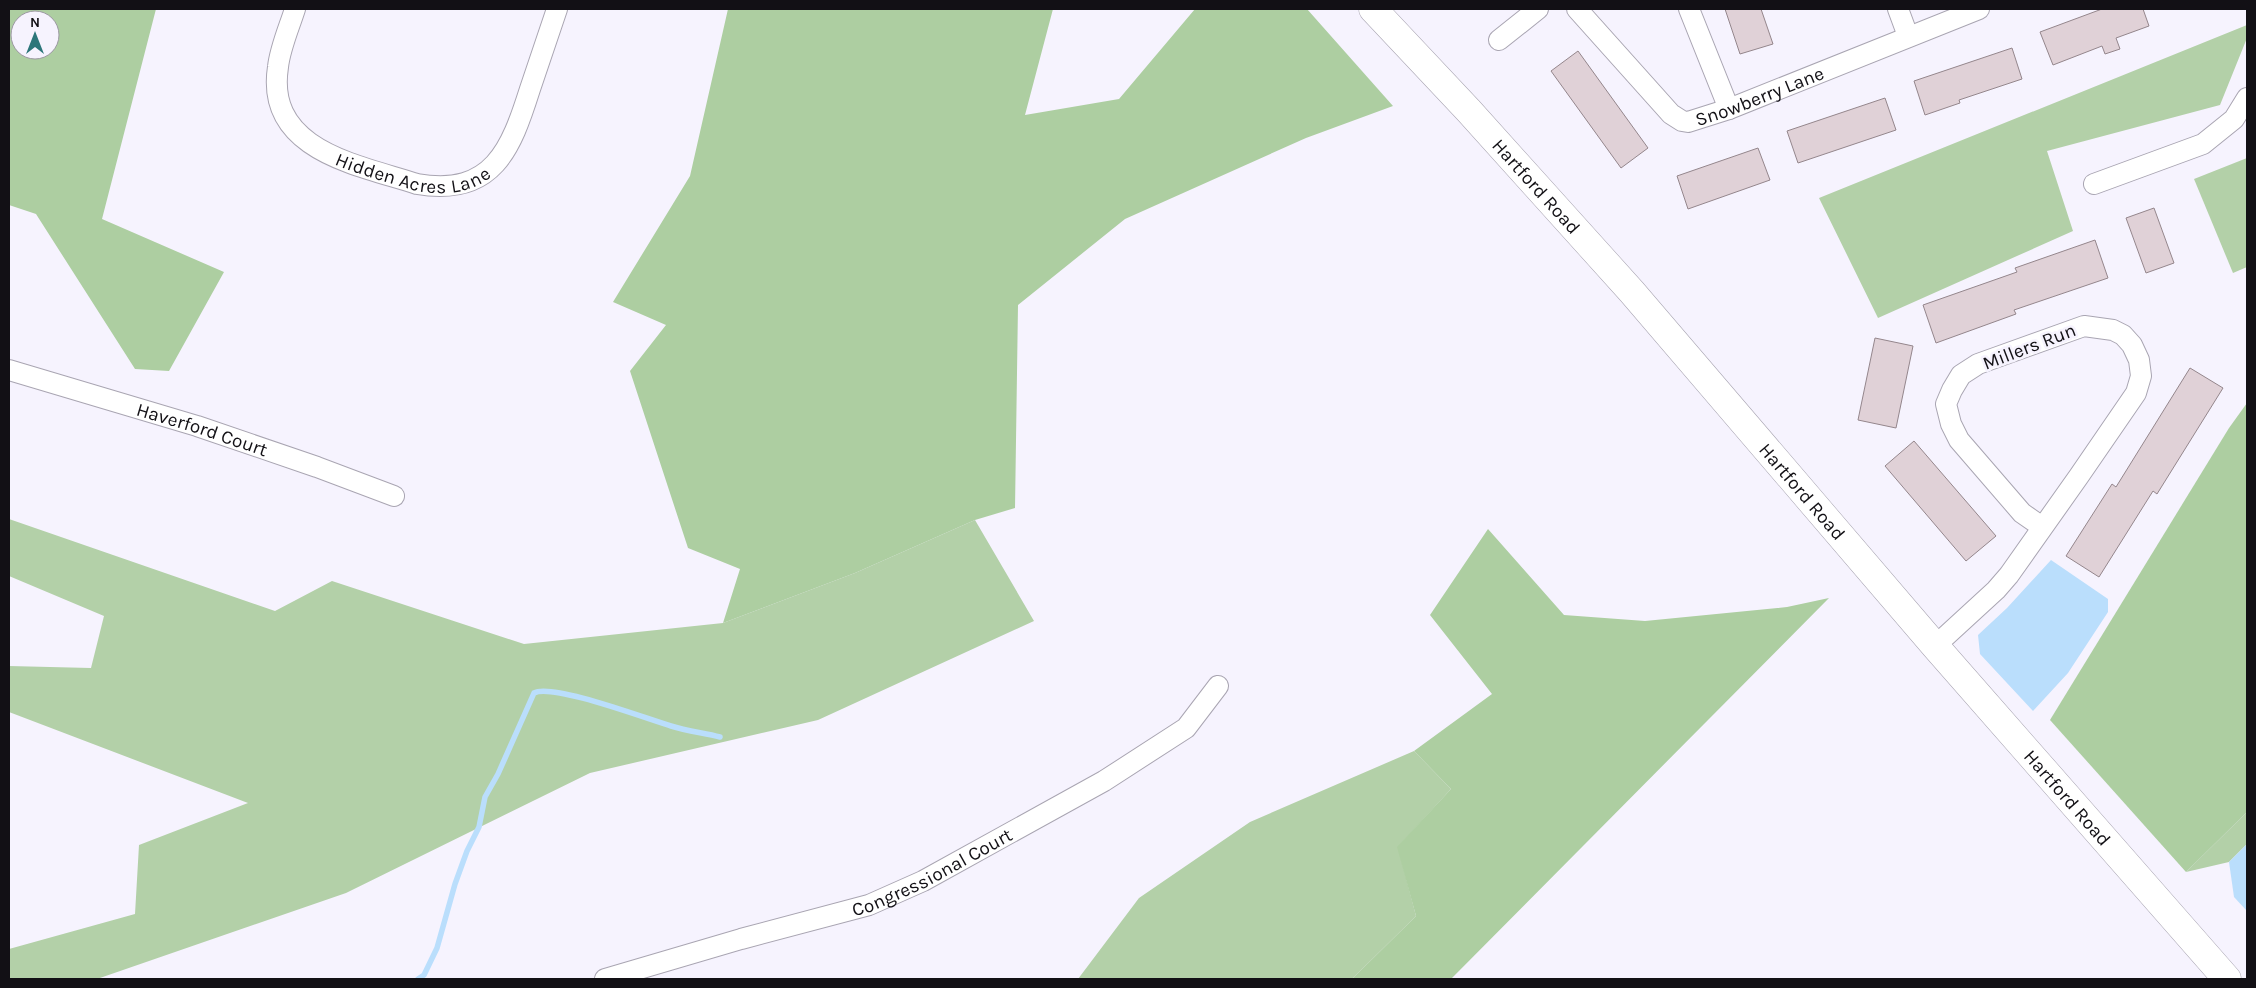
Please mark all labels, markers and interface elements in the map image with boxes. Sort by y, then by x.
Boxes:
north arrow [10,10,60,60]
text: N [30,14,40,31]
street label: Snowberry Lane [1693,62,1827,131]
street label: Hartford Road [1487,135,1584,239]
street label: Hidden Acres Lane [332,148,495,198]
street label: Millers Run [1980,319,2079,375]
street label: Haverford Court [134,399,270,461]
street label: Hartford Road [1754,439,1849,545]
street label: Hartford Road [2019,746,2115,851]
street label: Congressional Court [850,824,1016,921]

